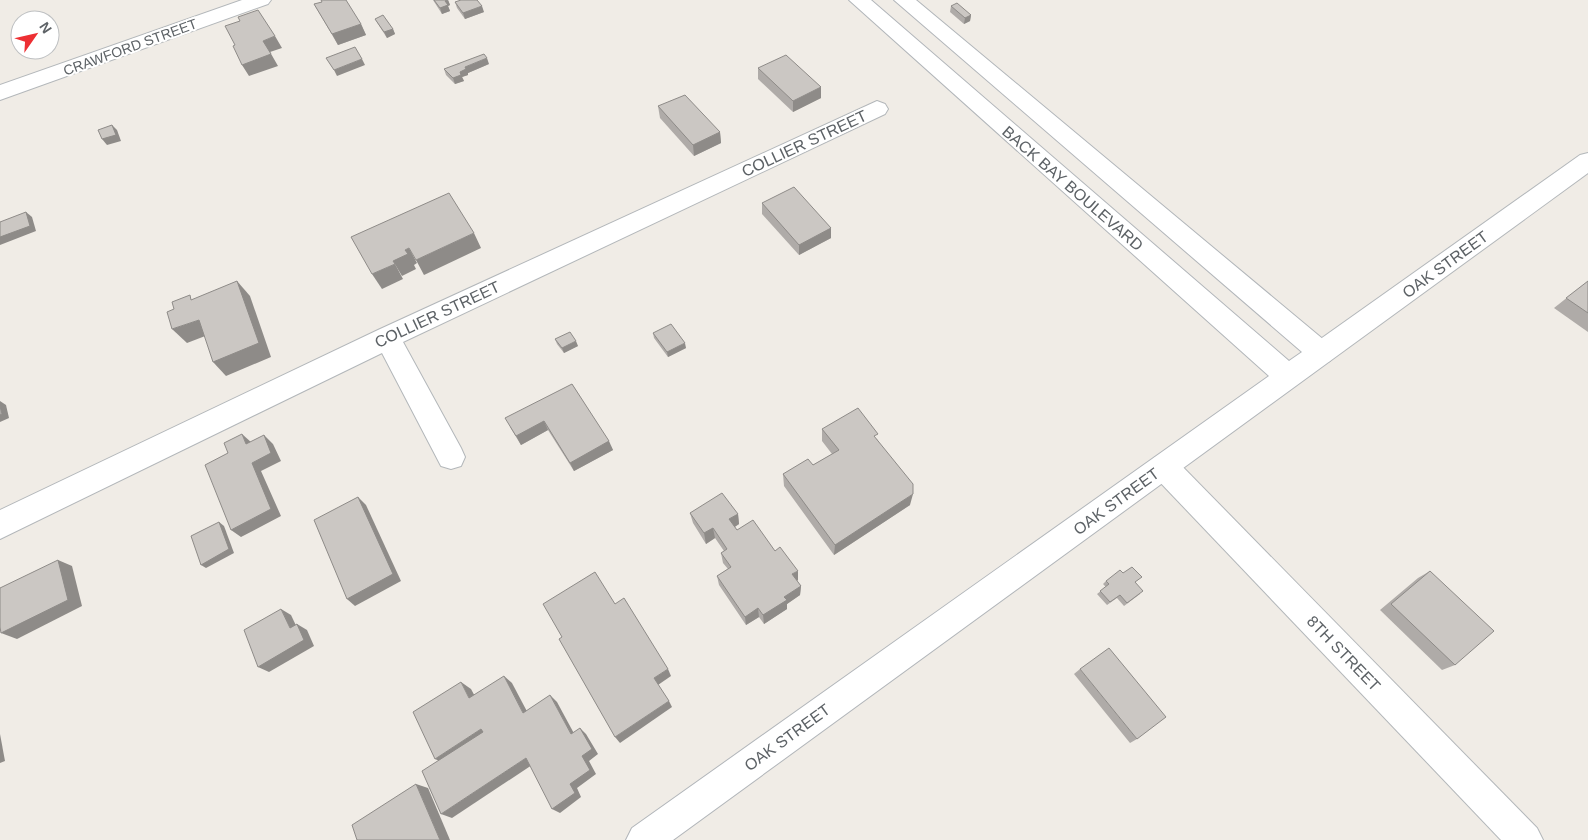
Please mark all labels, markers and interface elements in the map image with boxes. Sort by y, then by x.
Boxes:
north arrow [10,10,60,60]
street label: CRAWFORD STREET [61,15,199,79]
text: N [36,19,55,36]
street label: COLLIER STREET [739,107,870,180]
street label: BACK BAY BOULEVARD [999,123,1146,254]
street label: OAK STREET [1399,228,1491,301]
street label: COLLIER STREET [372,278,503,351]
street label: OAK STREET [1070,465,1162,538]
street label: 8TH STREET [1304,612,1384,695]
street label: OAK STREET [741,701,833,774]

